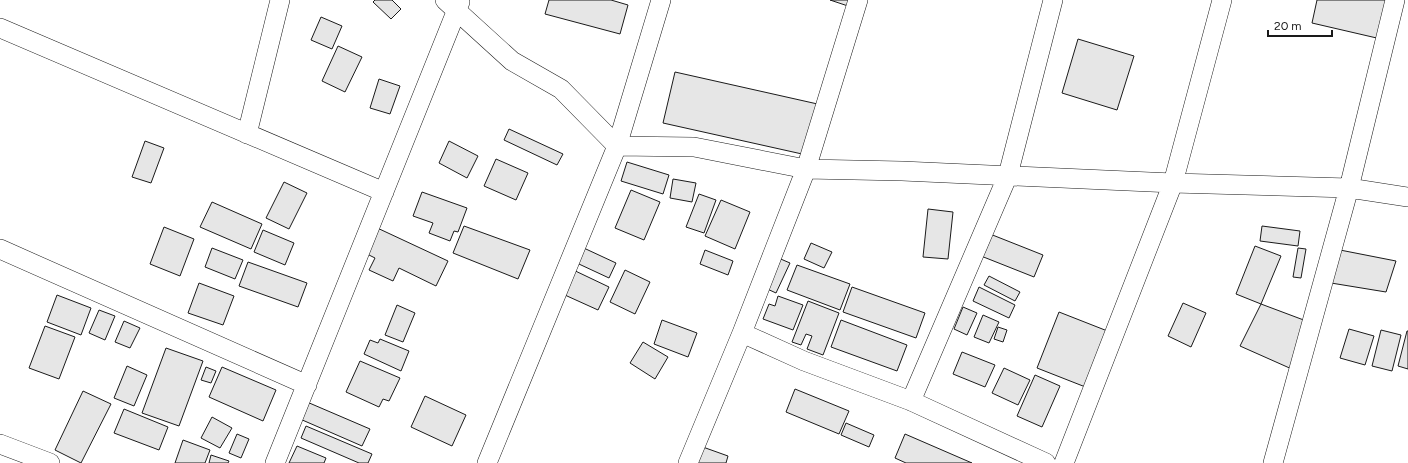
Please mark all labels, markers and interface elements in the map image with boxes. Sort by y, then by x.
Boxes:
scale bar [1268,12,1332,38]
text: 20 m [1274,19,1302,33]

